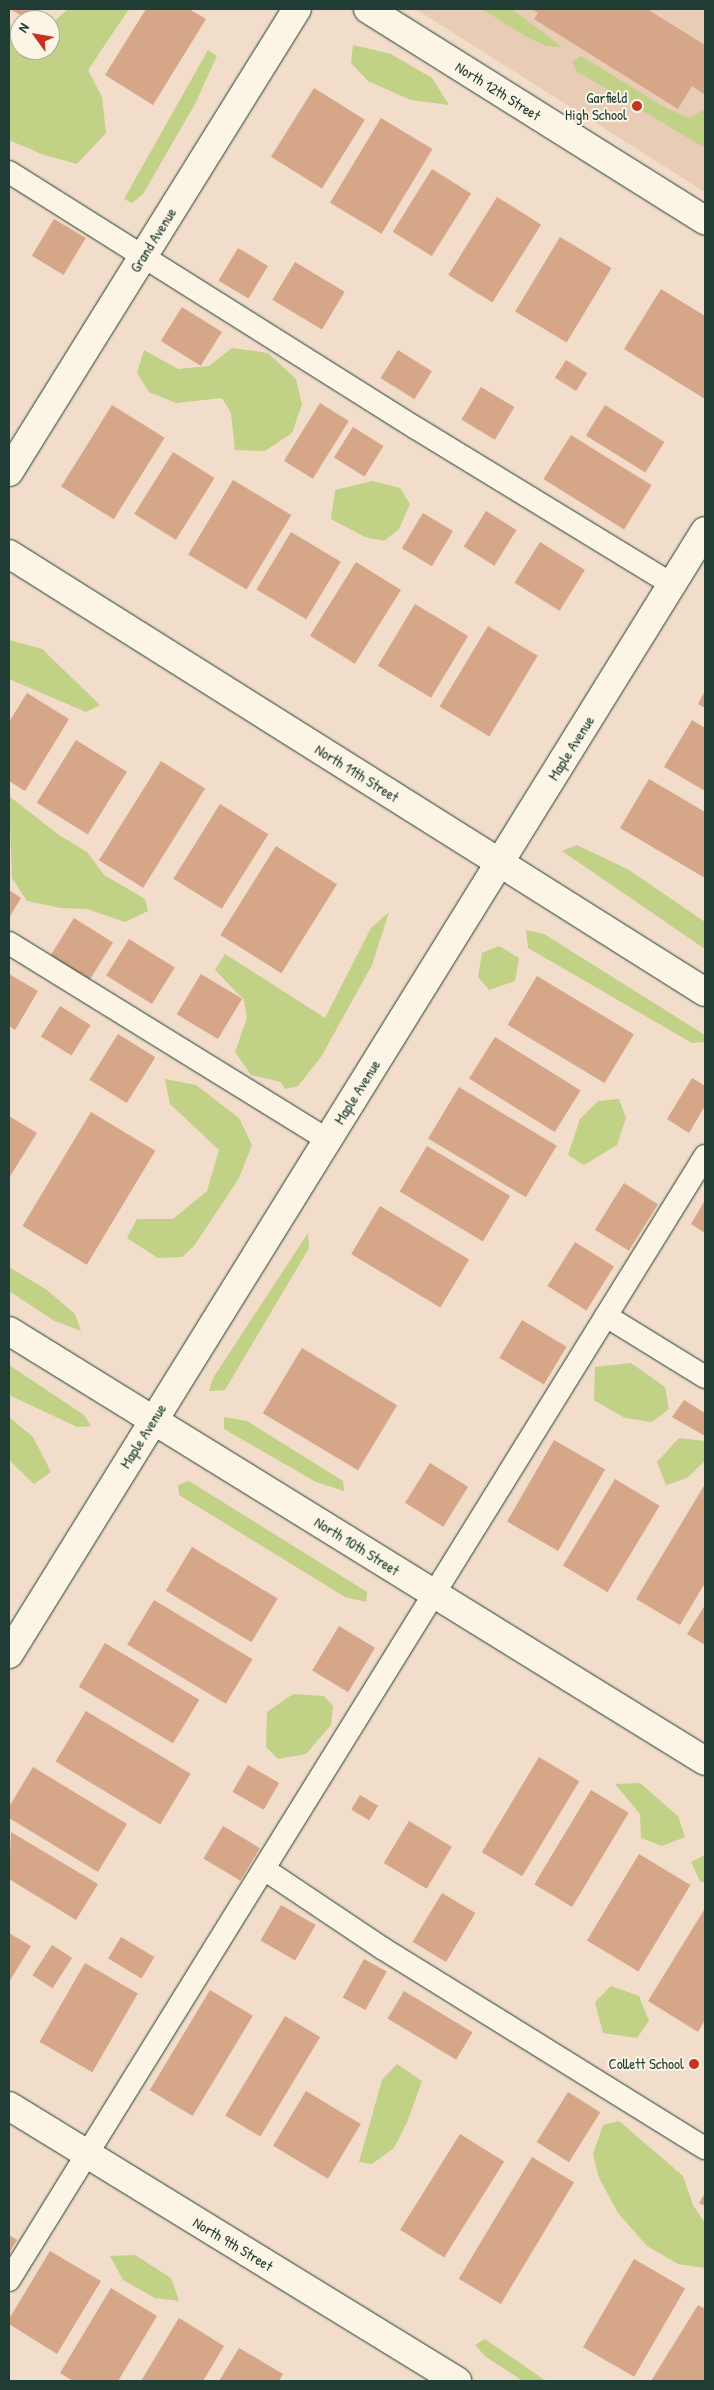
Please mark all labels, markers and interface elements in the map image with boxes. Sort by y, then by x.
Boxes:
north arrow [10,10,60,60]
text: N [13,19,33,36]
street label: North 12th Street [452,58,544,124]
place label: Garfield High School [565,88,627,123]
marker: Garfield High School [631,100,643,112]
street label: Grand Avenue [126,204,180,276]
street label: Maple Avenue [544,712,598,784]
street label: North 11th Street [312,740,402,806]
street label: Maple Avenue [330,1056,384,1128]
street label: Maple Avenue [116,1400,170,1472]
street label: North 10th Street [311,1513,403,1579]
place label: Collett School [608,2055,684,2073]
marker: Collett School [688,2058,700,2070]
street label: North 9th Street [190,2213,276,2275]

